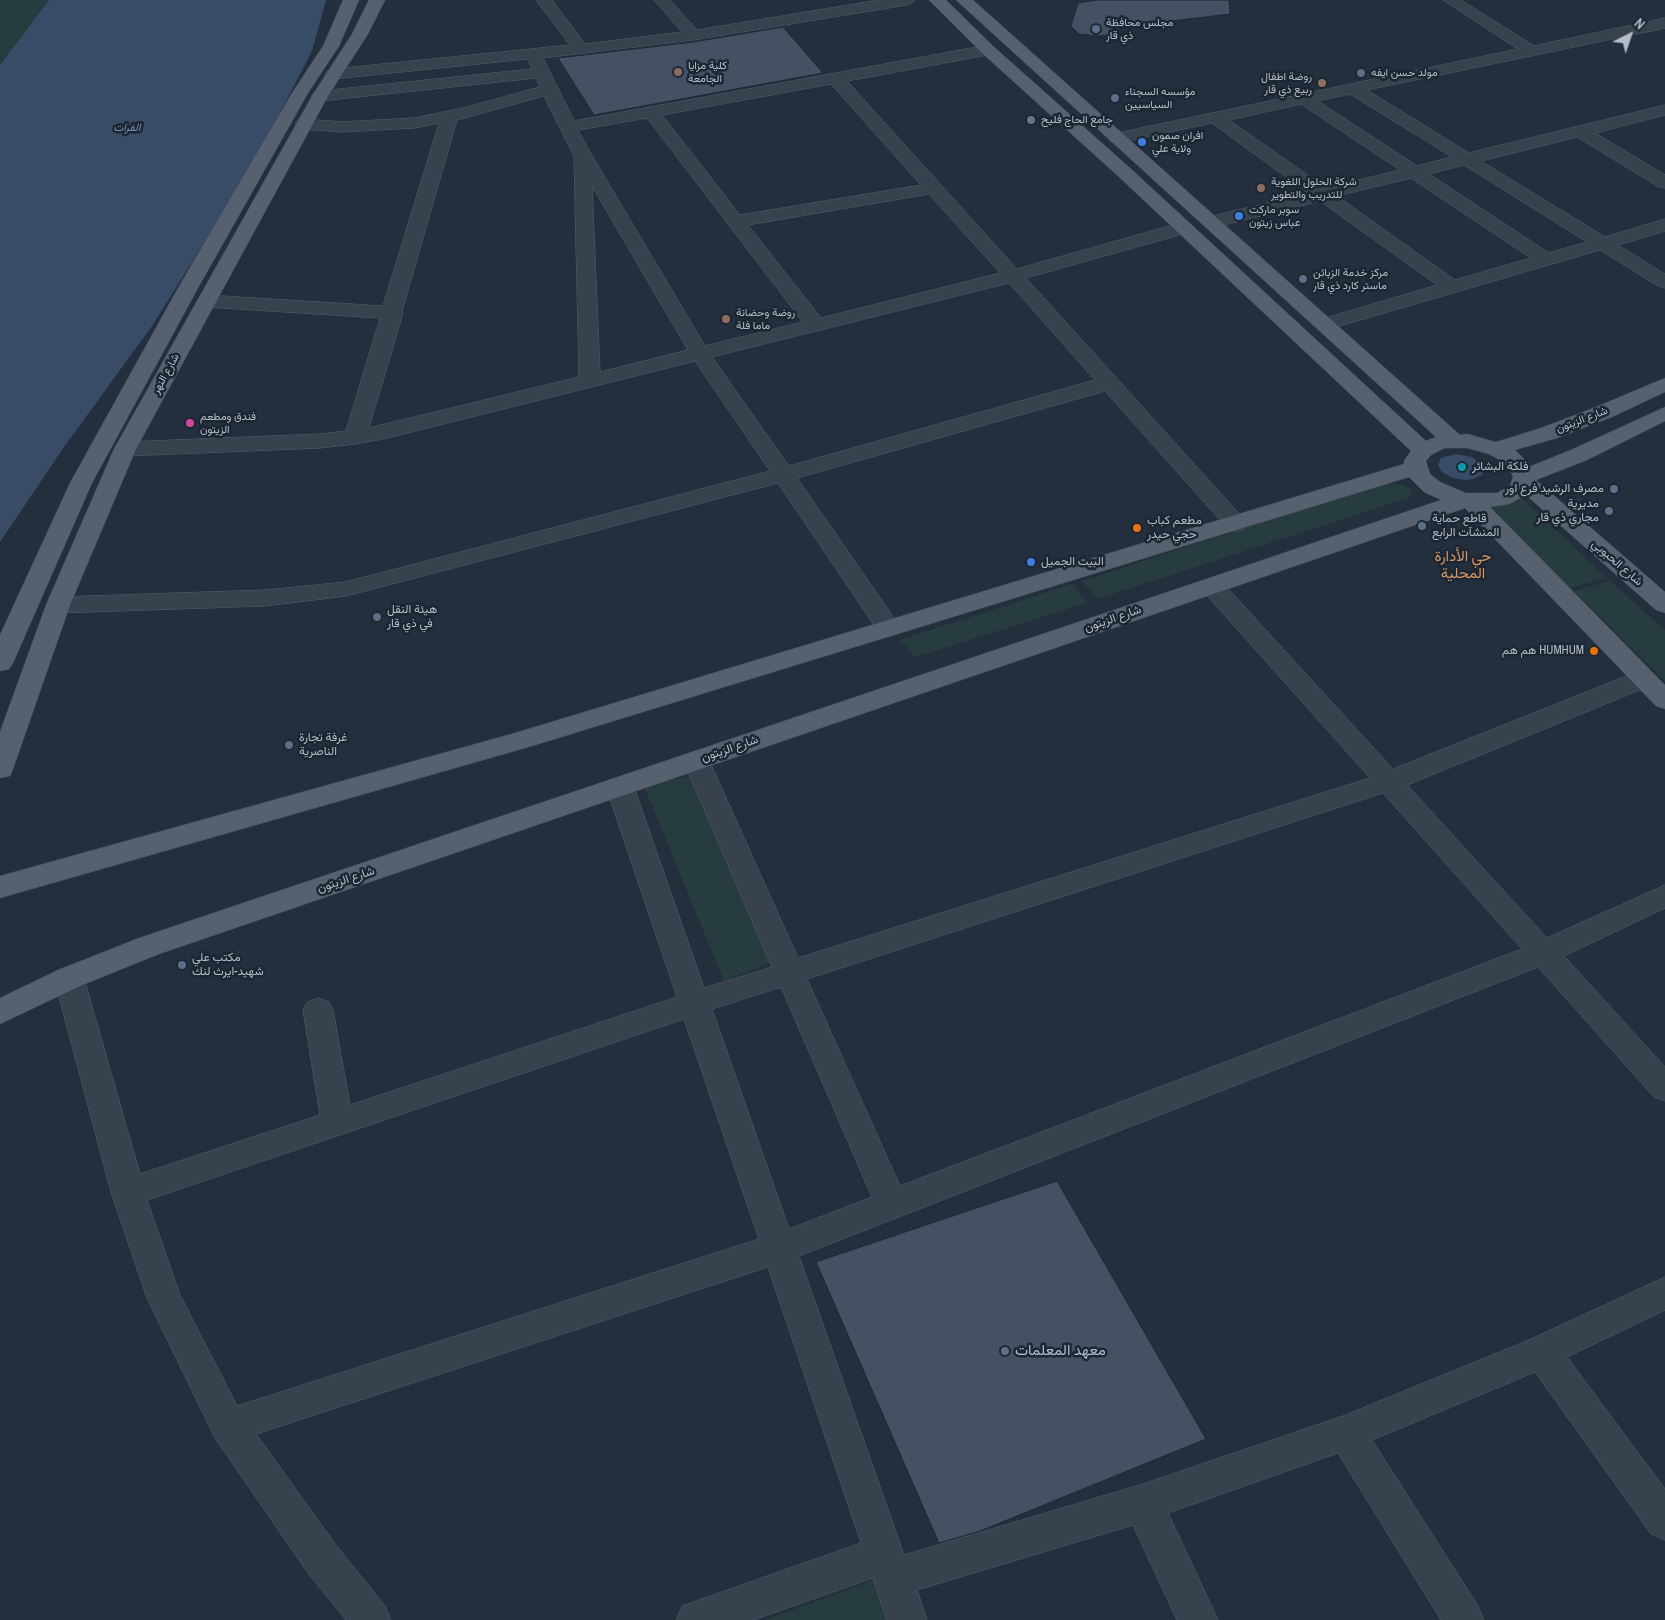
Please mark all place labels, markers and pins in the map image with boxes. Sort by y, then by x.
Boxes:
place label: مجلس محافظة ذي قار [1106,16,1173,42]
marker: مجلس محافظة ذي قار [1090,23,1102,35]
place label: كلية مزايا الجامعة [688,59,727,85]
marker: كلية مزايا الجامعة [672,66,684,78]
place label: مولد حسن ايفه [1371,66,1438,80]
marker: مولد حسن ايفه [1355,67,1367,79]
place label: روضة اطفال ربيع ذي قار [1261,70,1312,96]
marker: روضة اطفال ربيع ذي قار [1316,77,1328,89]
place label: مؤسسه السجناء السياسيين [1125,85,1195,111]
marker: مؤسسه السجناء السياسيين [1109,92,1121,104]
place label: جامع الحاج فليح [1041,113,1113,127]
marker: جامع الحاج فليح [1025,114,1037,126]
place label: افران صمون ولاية علي [1152,129,1203,155]
marker: افران صمون ولاية علي [1136,136,1148,148]
place label: شركة الحلول اللغوية للتدريب والتطوير [1271,175,1357,201]
marker: شركة الحلول اللغوية للتدريب والتطوير [1255,182,1267,194]
place label: سوبر ماركت عباس زيتون [1249,203,1300,229]
marker: سوبر ماركت عباس زيتون [1233,210,1245,222]
place label: مركز خدمة الزبائن ماستر كارد ذي قار [1313,266,1388,292]
marker: مركز خدمة الزبائن ماستر كارد ذي قار [1297,273,1309,285]
place label: روضة وحضانة ماما فلة [736,306,795,332]
marker: روضة وحضانة ماما فلة [720,313,732,325]
place label: فندق ومطعم الزيتون [200,410,256,436]
marker: فندق ومطعم الزيتون [184,417,196,429]
place label: فلكة البشائر [1472,460,1528,474]
marker: فلكة البشائر [1456,461,1468,473]
place label: مصرف الرشيد فرع اور [1505,482,1604,496]
marker: مصرف الرشيد فرع اور [1608,483,1620,495]
place label: مديرية مجاري ذي قار [1536,497,1599,525]
marker: مديرية مجاري ذي قار [1603,505,1615,517]
place label: قاطع حماية المنشآت الرابع [1432,512,1499,540]
place label: مطعم كباب حجي حيدر [1147,514,1202,542]
marker: قاطع حماية المنشآت الرابع [1416,520,1428,532]
marker: مطعم كباب حجي حيدر [1131,522,1143,534]
place label: البيت الجميل [1041,555,1104,569]
marker: البيت الجميل [1025,556,1037,568]
place label: هيئة النقل في ذي قار [387,603,437,631]
marker: هيئة النقل في ذي قار [371,611,383,623]
place label: هم هم HUMHUM [1502,644,1584,658]
marker: هم هم HUMHUM [1588,645,1600,657]
place label: غرفة تجارة الناصرية [299,731,347,759]
marker: غرفة تجارة الناصرية [283,739,295,751]
place label: مكتب علي شهيد-ايرث لنك [192,951,264,979]
marker: مكتب علي شهيد-ايرث لنك [176,959,188,971]
place label: معهد المعلمات [1015,1342,1106,1360]
marker: معهد المعلمات [999,1345,1011,1357]

